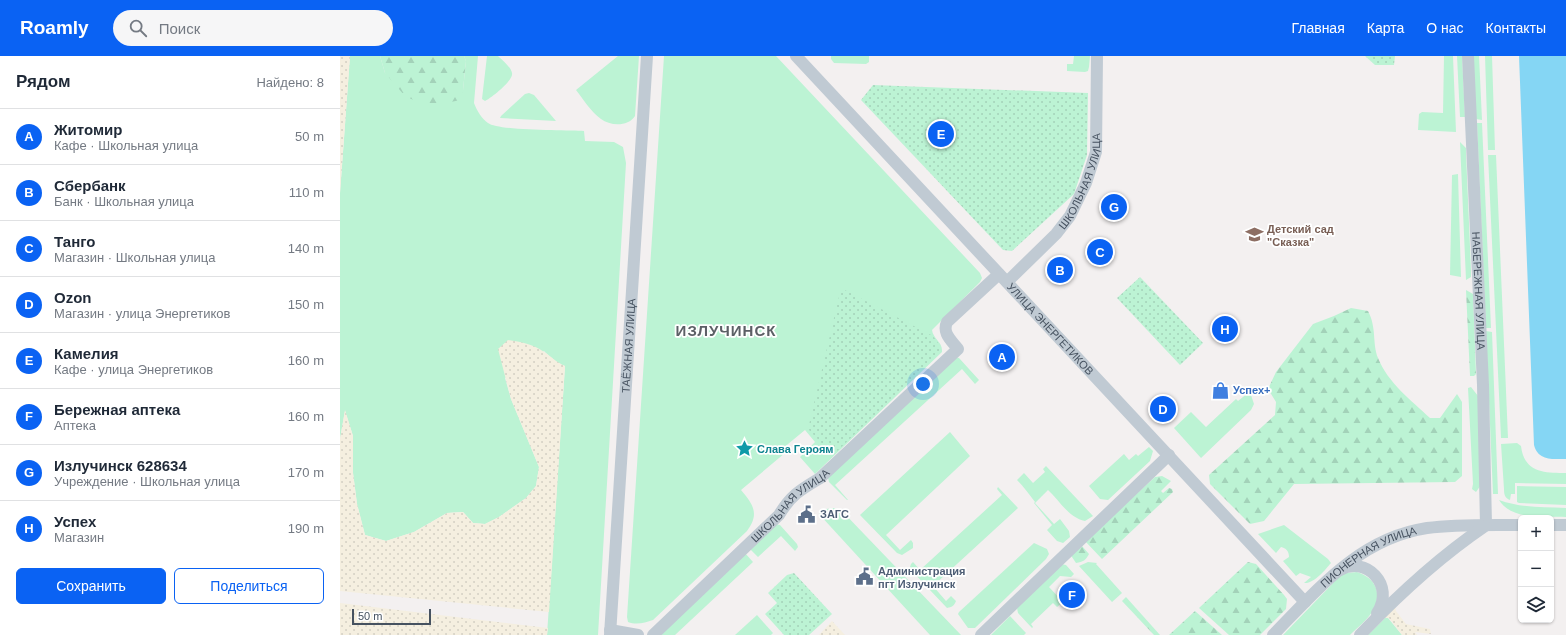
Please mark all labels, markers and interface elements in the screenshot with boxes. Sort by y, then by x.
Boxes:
search box [113,10,393,46]
text: Roamly [20,17,89,38]
icon: search [127,17,149,39]
text: Поиск [159,20,200,37]
text: Главная [1291,20,1345,36]
text: Карта [1367,20,1404,36]
text: О нас [1426,20,1464,36]
text: Контакты [1486,20,1546,36]
text: Рядом [16,72,71,91]
text: Найдено: 8 [256,75,324,90]
pin: E [928,119,954,149]
text: Житомир [54,121,122,138]
text: A [24,129,34,144]
text: 50 m [295,129,324,144]
street label: ШКОЛЬНАЯ УЛИЦА [1056,133,1103,231]
text: Кафе · Школьная улица [54,138,198,153]
text: Сбербанк [54,177,126,194]
text: B [24,185,34,200]
text: 110 m [289,185,324,200]
pin: G [1101,192,1127,222]
text: Банк · Школьная улица [54,194,194,209]
place label: Детский сад "Сказка" [1267,223,1334,248]
school or university icon: Детский сад "Сказка" [1244,225,1264,245]
street label: НАБЕРЕЖНАЯ УЛИЦА [1470,231,1487,351]
text: Танго [54,233,95,250]
pin: C [1087,237,1113,267]
text: C [24,241,34,256]
text: 140 m [288,241,324,256]
text: Магазин · Школьная улица [54,250,216,265]
pin: B [1047,255,1073,285]
street label: УЛИЦА ЭНЕРГЕТИКОВ [1005,280,1096,377]
text: Ozon [54,289,92,306]
text: D [24,297,34,312]
text: 150 m [288,297,324,312]
street label: ТАЁЖНАЯ УЛИЦА [619,297,638,393]
text: Магазин · улица Энергетиков [54,306,230,321]
pin: H [1212,314,1238,344]
district label: ИЗЛУЧИНСК [676,322,776,339]
pin: A [989,342,1015,372]
text: Камелия [54,345,119,362]
text: E [25,353,33,368]
text: 160 m [288,353,324,368]
text: Кафе · улица Энергетиков [54,362,213,377]
your location [913,374,933,394]
shop icon: Успех+ [1210,380,1230,400]
place label: Успех+ [1233,384,1270,396]
pin: D [1150,394,1176,424]
text: Бережная аптека [54,401,180,418]
text: F [25,409,33,424]
text: 160 m [288,409,324,424]
text: Аптека [54,418,96,433]
place icon: Слава Героям [734,439,754,459]
place label: Слава Героям [757,443,833,455]
text: Излучинск 628634 [54,457,187,474]
text: G [24,465,34,480]
text: 170 m [288,465,324,480]
street label: ШКОЛЬНАЯ УЛИЦА [748,466,832,544]
text: Учреждение · Школьная улица [54,474,240,489]
public building icon: ЗАГС [797,504,817,524]
place label: ЗАГС [820,508,849,520]
text: Успех [54,513,96,530]
map controls [1518,515,1554,623]
button: + [1518,515,1554,551]
text: H [24,521,34,536]
text: 190 m [288,521,324,536]
street label: ПИОНЕРНАЯ УЛИЦА [1318,524,1418,590]
text: Магазин [54,530,104,545]
button: − [1518,551,1554,587]
place label: Администрация пгт Излучинск [878,565,966,590]
public building icon: Администрация пгт Излучинск [855,567,875,587]
button: Сохранить [16,568,166,604]
button: Поделиться [174,568,324,604]
pin: F [1059,580,1085,610]
button: layers [1518,587,1554,623]
scale bar [352,607,431,626]
text: 50 m [358,610,382,622]

